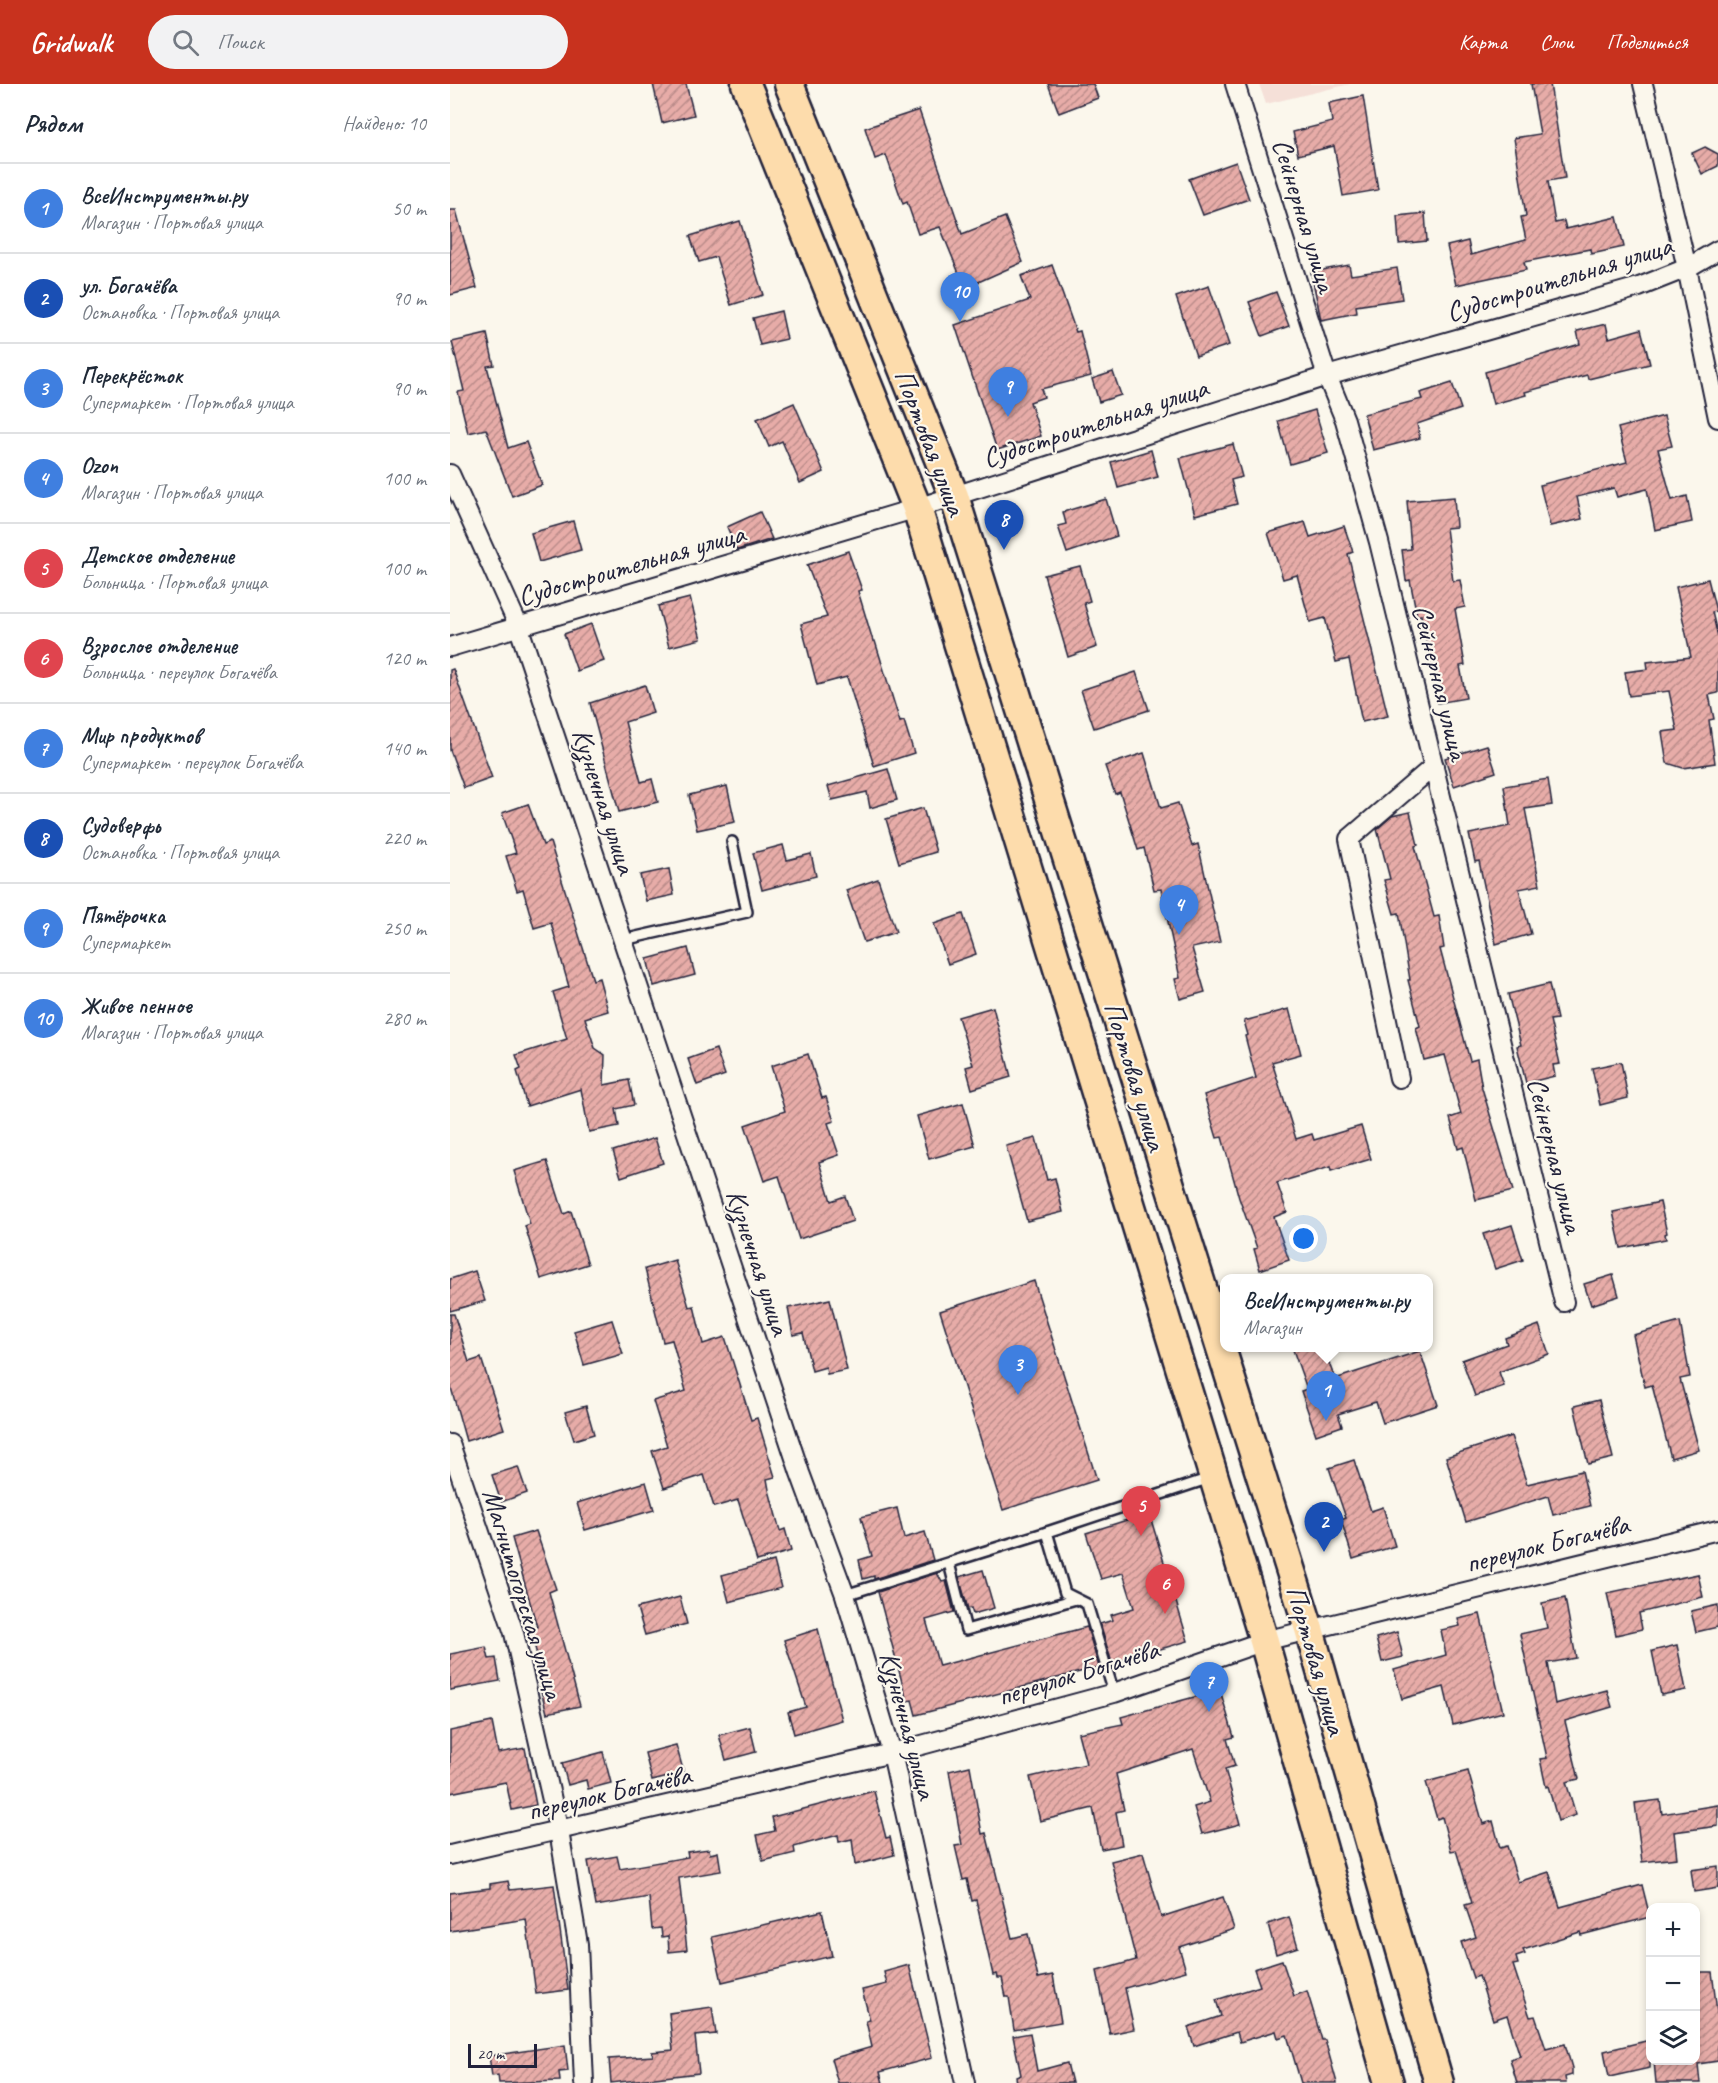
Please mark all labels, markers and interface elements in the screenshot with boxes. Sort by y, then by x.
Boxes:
search box [148,15,568,69]
text: Gridwalk [30,25,112,60]
icon: search [169,26,202,59]
text: Поиск [217,28,264,56]
text: Карта [1459,29,1507,55]
text: Слои [1540,29,1574,55]
text: Поделиться [1607,29,1688,55]
text: Рядом [24,107,82,140]
text: Найдено: 10 [342,111,426,136]
street label: Сейнерная улица [1265,134,1345,298]
text: ВсеИнструменты.ру [81,182,247,210]
text: 1 [39,196,48,221]
text: 50 m [392,196,426,221]
text: Магазин · Портовая улица [81,210,263,235]
street label: Судостроительная улица [1442,227,1678,330]
text: ул. Богачёва [81,272,176,300]
pin: 10 [940,272,980,322]
text: 2 [39,286,48,311]
text: 90 m [392,286,426,311]
text: Остановка · Портовая улица [81,300,279,325]
text: Перекрёсток [81,362,183,390]
street label: Портовая улица [887,364,975,522]
pin: 9 [988,368,1028,417]
street label: Судостроительная улица [978,369,1214,475]
text: 3 [39,376,48,401]
text: 90 m [392,376,426,401]
text: Супермаркет · Портовая улица [81,390,294,415]
text: Ozon [81,452,118,480]
text: 4 [39,466,48,491]
text: 100 m [383,466,426,491]
text: Магазин · Портовая улица [81,480,263,505]
pin: 8 [984,500,1024,550]
street label: Судостроительная улица [514,515,750,614]
text: Детское отделение [81,542,234,570]
text: 5 [39,556,48,581]
text: 100 m [383,556,426,581]
text: Больница · Портовая улица [81,570,267,595]
street label: Сейнерная улица [1404,601,1477,766]
text: Взрослое отделение [81,632,237,660]
text: 6 [39,646,48,671]
text: 120 m [383,646,426,671]
text: Больница · переулок Богачёва [81,660,276,685]
text: Мир продуктов [81,722,201,750]
street label: Кузнечная улица [564,724,645,880]
text: 7 [39,736,48,761]
text: 140 m [383,736,426,761]
text: Супермаркет · переулок Богачёва [81,750,303,775]
text: Судоверфь [81,812,160,840]
text: 8 [39,826,48,851]
text: 220 m [383,826,426,851]
text: Остановка · Портовая улица [81,840,279,865]
pin: 4 [1160,886,1198,935]
text: Пятёрочка [81,902,165,930]
text: 9 [39,916,48,941]
text: 250 m [383,916,426,941]
text: Супермаркет [81,930,170,955]
text: Живое пенное [81,992,192,1020]
street label: Портовая улица [1096,998,1175,1156]
text: 10 [35,1006,53,1031]
text: 280 m [383,1006,426,1031]
text: Магазин · Портовая улица [81,1020,263,1045]
street label: Сейнерная улица [1519,1074,1592,1239]
street label: Кузнечная улица [718,1185,799,1341]
your location [1289,1224,1318,1253]
popup [1220,1274,1433,1352]
text: ВсеИнструменты.ру [1243,1287,1410,1315]
text: Магазин [1243,1315,1302,1340]
pin: 3 [998,1346,1038,1395]
pin: 1 [1306,1372,1346,1421]
street label: Магнитогорская улица [475,1485,573,1706]
pin: 5 [1122,1486,1160,1536]
pin: 2 [1304,1502,1344,1552]
street label: переулок Богачёва [1462,1506,1634,1581]
pin: 6 [1146,1564,1184,1614]
street label: Портовая улица [1279,1581,1355,1741]
street label: переулок Богачёва [993,1631,1165,1714]
street label: Кузнечная улица [871,1648,945,1804]
pin: 7 [1190,1662,1228,1712]
street label: переулок Богачёва [524,1756,696,1828]
map controls [1646,1903,1700,2065]
button: + [1646,1903,1700,1957]
button: − [1646,1957,1700,2011]
button: layers [1646,2011,1700,2065]
scale bar [468,2041,537,2068]
text: 20 m [477,2044,504,2064]

